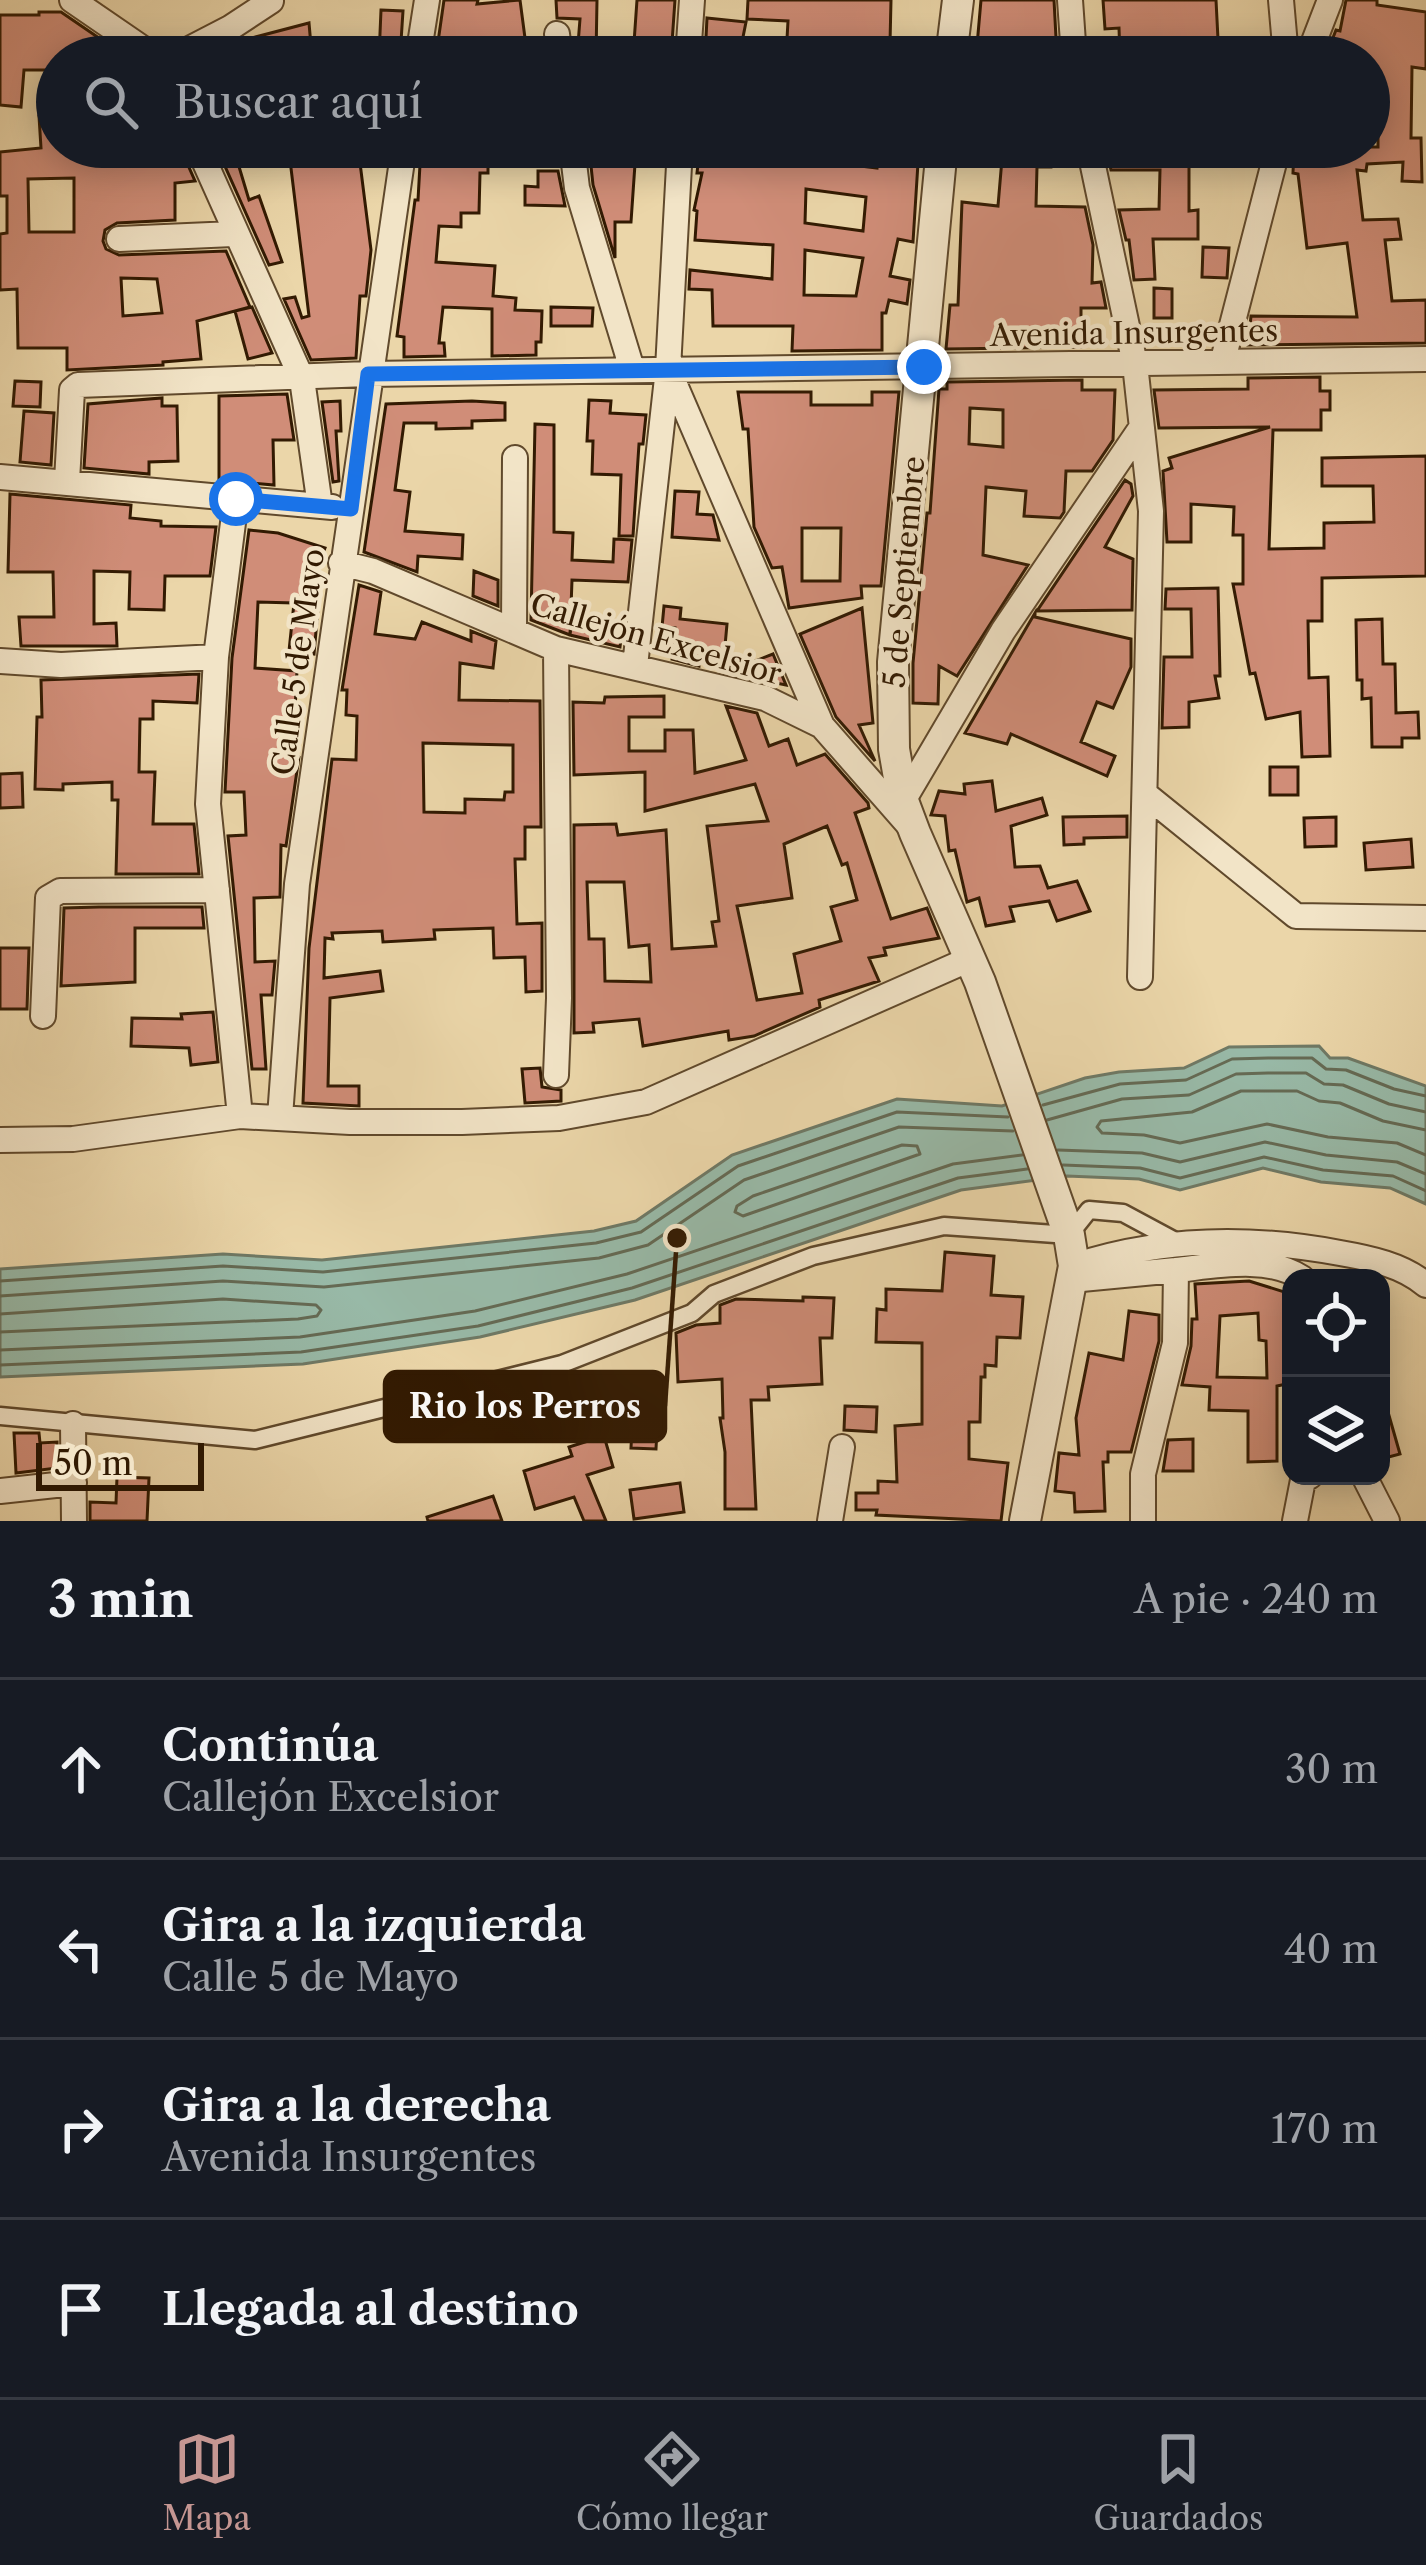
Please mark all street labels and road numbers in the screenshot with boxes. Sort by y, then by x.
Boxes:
street label: Avenida Insurgentes [989,312,1278,354]
street label: 5 de Septiembre [875,455,933,689]
street label: Calle 5 de Mayo [264,546,332,778]
street label: Callejón Excelsior [526,585,786,693]

